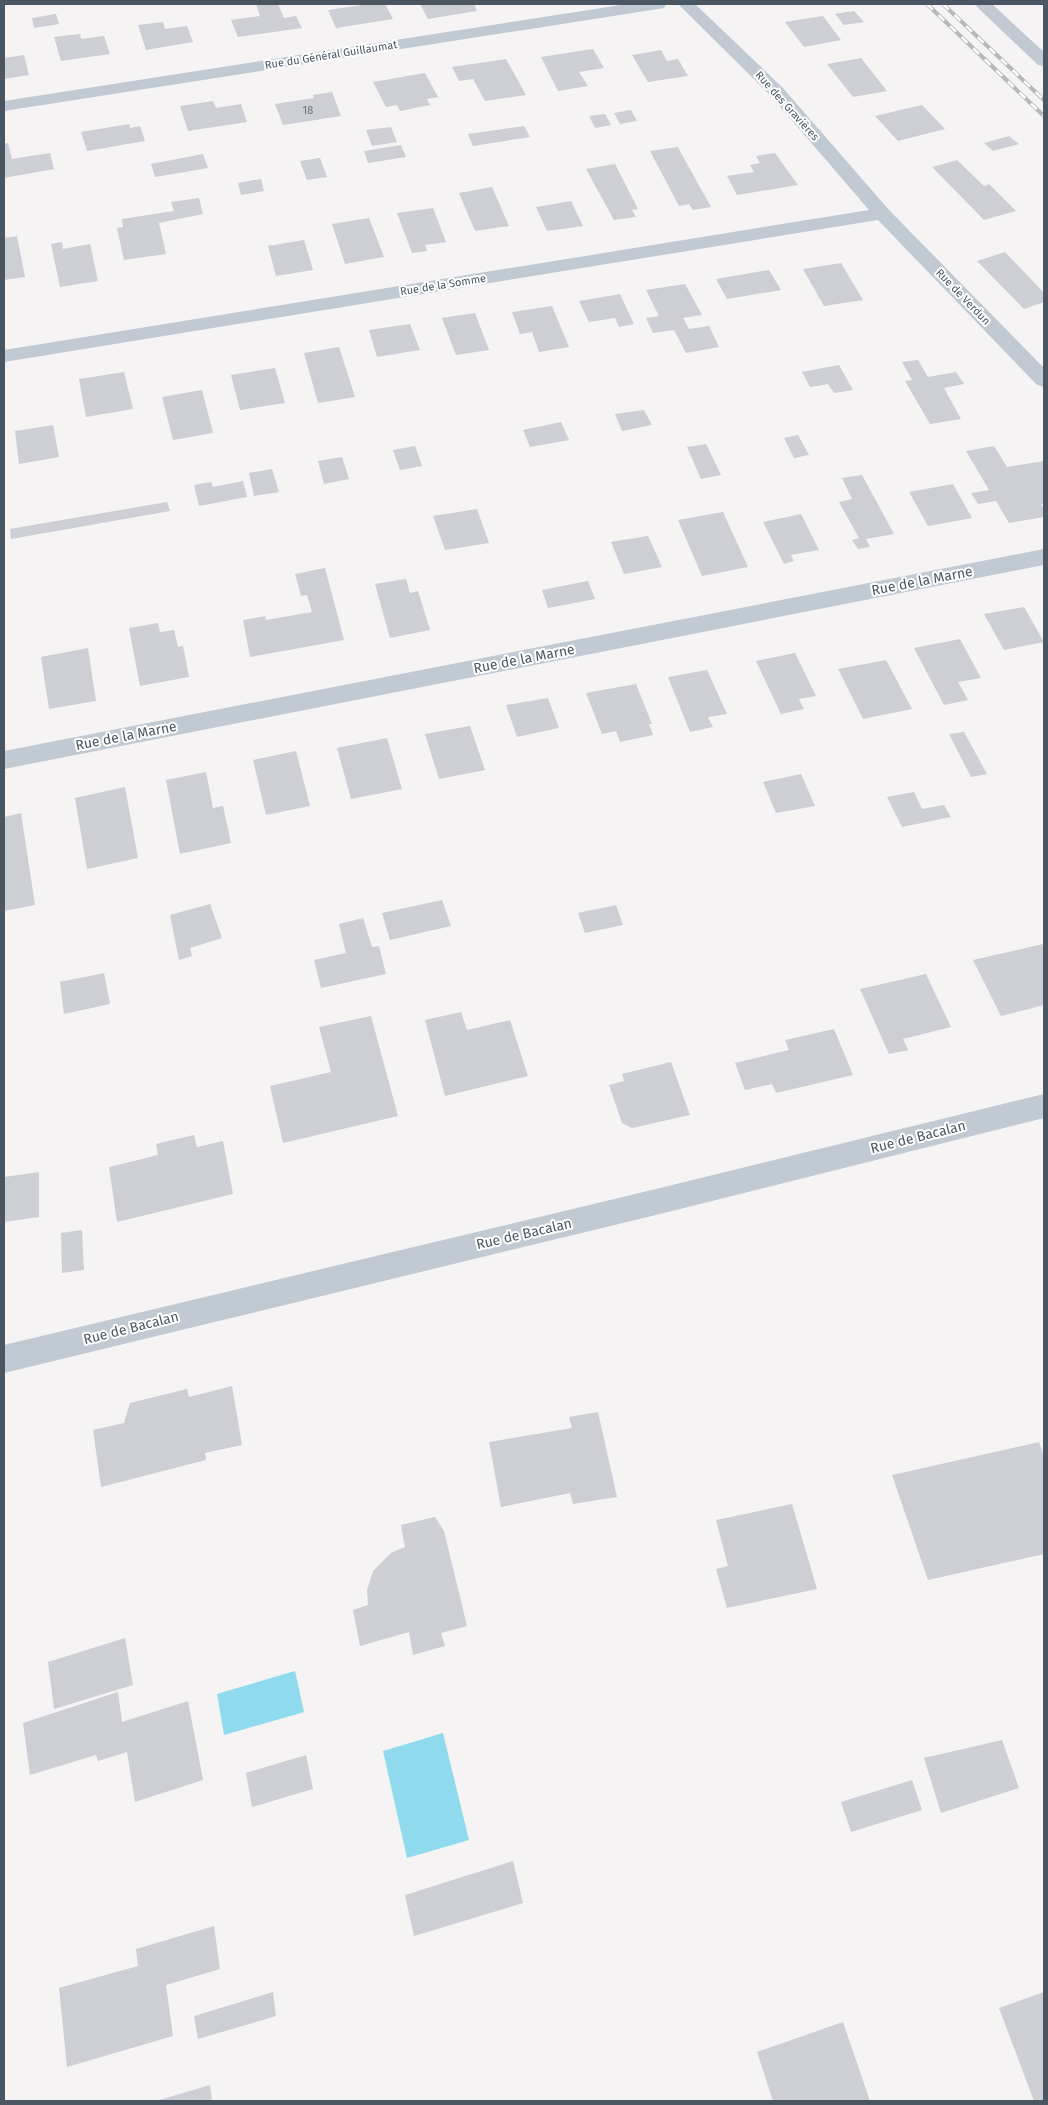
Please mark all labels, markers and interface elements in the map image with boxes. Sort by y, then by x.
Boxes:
street label: Rue du Général Guillaumat [264,38,398,72]
street label: Rue des Gravières [752,69,822,143]
house number: 18 [303,104,313,117]
street label: Rue de Verdun [933,266,993,328]
street label: Rue de la Somme [399,272,487,298]
street label: Rue de la Marne [870,563,974,599]
street label: Rue de la Marne [472,641,576,677]
street label: Rue de la Marne [74,718,178,754]
street label: Rue de Bacalan [869,1117,967,1157]
street label: Rue de Bacalan [474,1215,574,1253]
street label: Rue de Bacalan [82,1308,180,1348]

